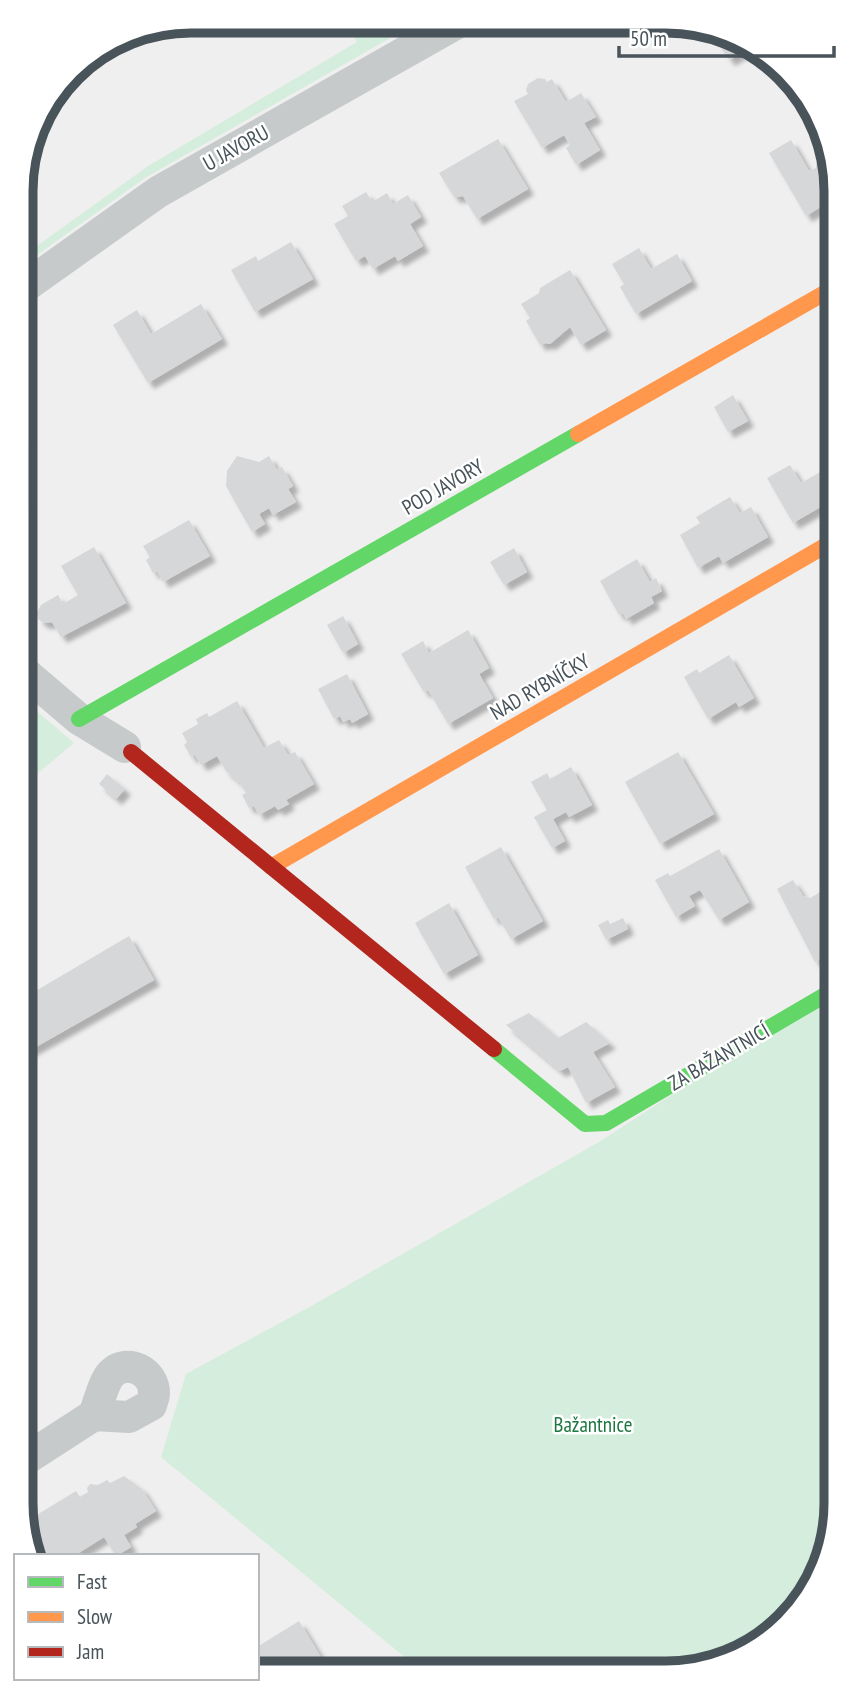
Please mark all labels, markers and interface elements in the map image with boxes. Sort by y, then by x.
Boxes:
scale bar [619,14,834,58]
text: 50 m [630,25,667,52]
street label: U JAVORU [198,118,274,177]
street label: POD JAVORY [397,452,489,521]
street label: NAD RYBNÍČKY [485,647,595,726]
street label: ZA BAŽANTNICÍ [663,1016,775,1096]
park label: Bažantnice [554,1411,632,1438]
legend [14,1554,259,1680]
text: Fast [77,1568,107,1595]
text: Slow [77,1603,113,1630]
text: Jam [76,1638,104,1665]

